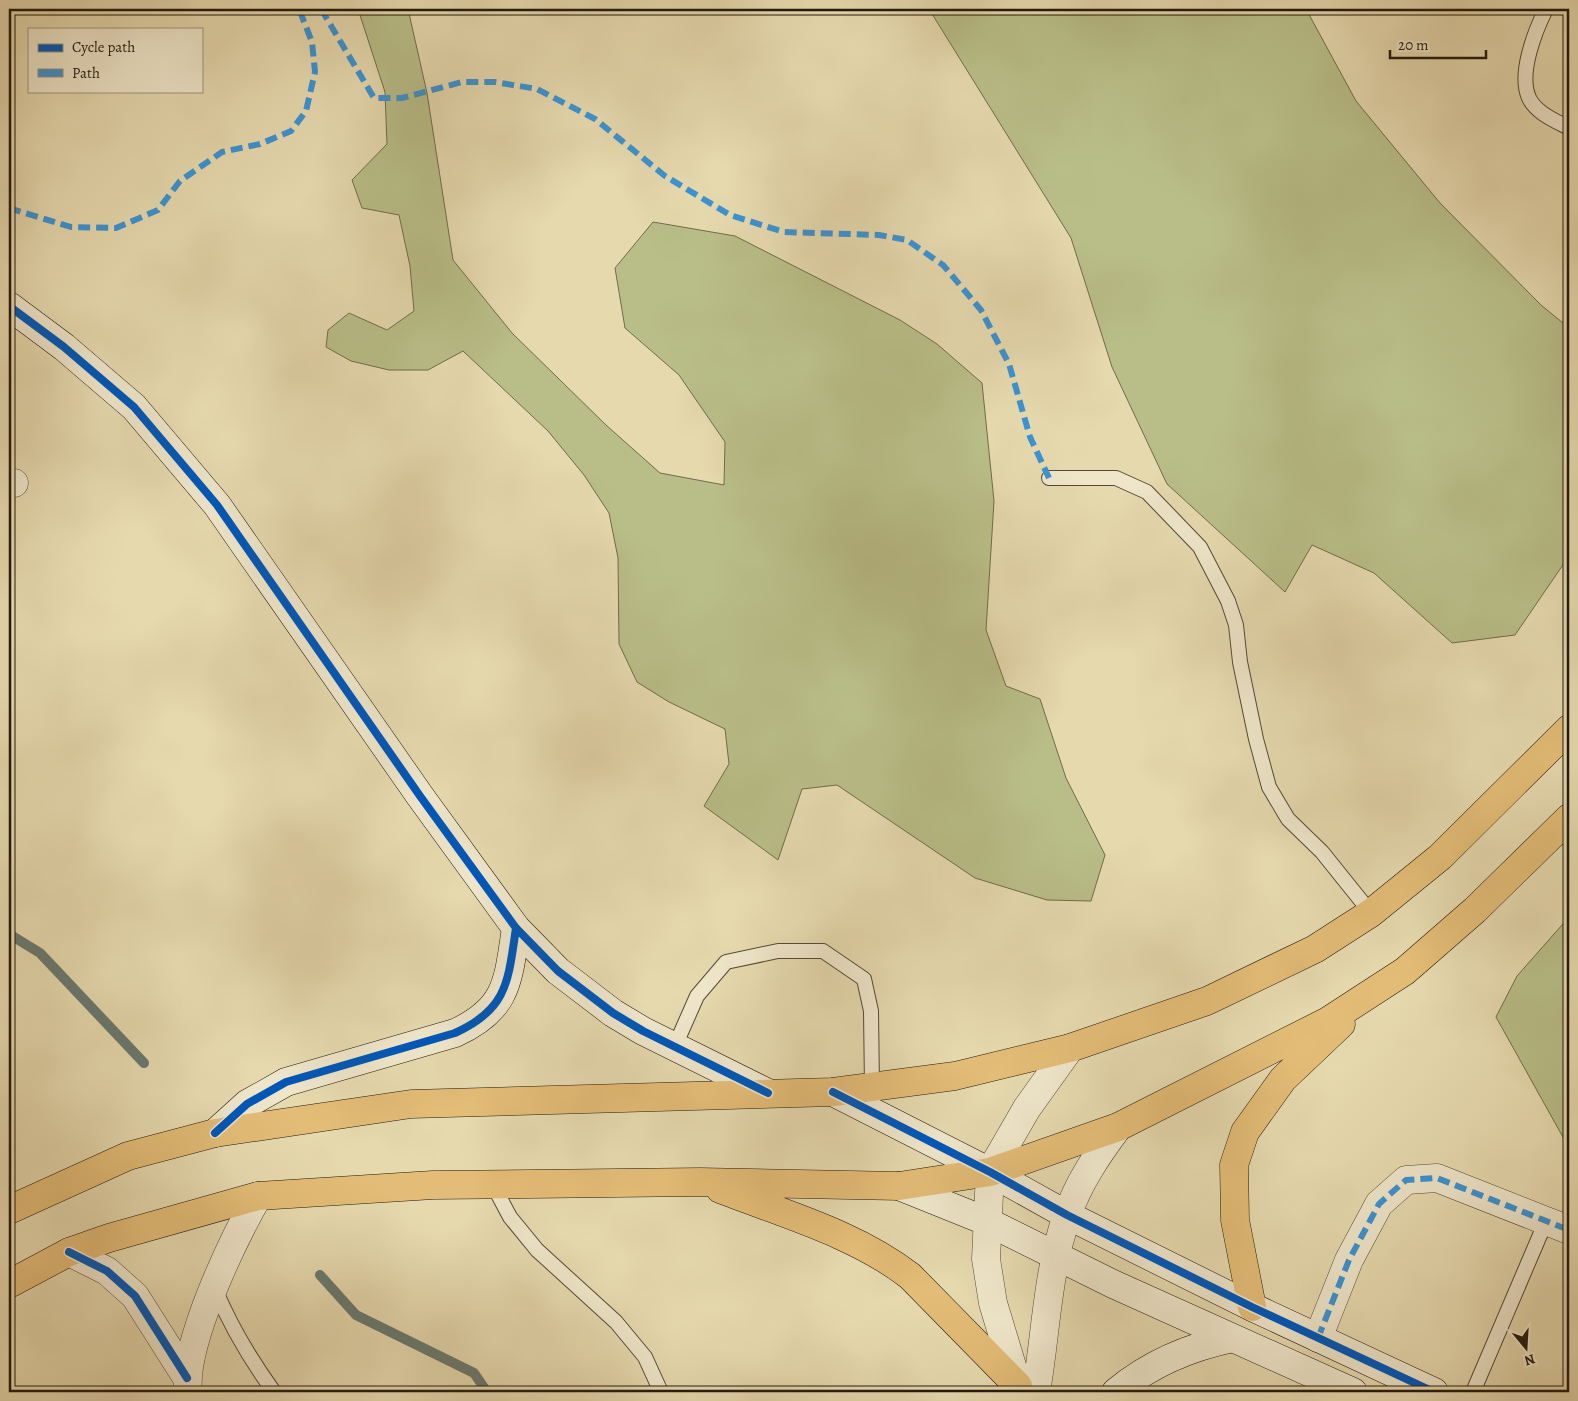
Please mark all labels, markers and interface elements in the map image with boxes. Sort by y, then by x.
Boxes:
legend [28,28,202,92]
scale bar [1390,28,1487,60]
text: 20 m [1398,35,1429,55]
text: Cycle path [72,37,135,57]
text: Path [72,63,100,83]
north arrow [1500,1324,1550,1374]
text: N [1522,1349,1538,1370]

